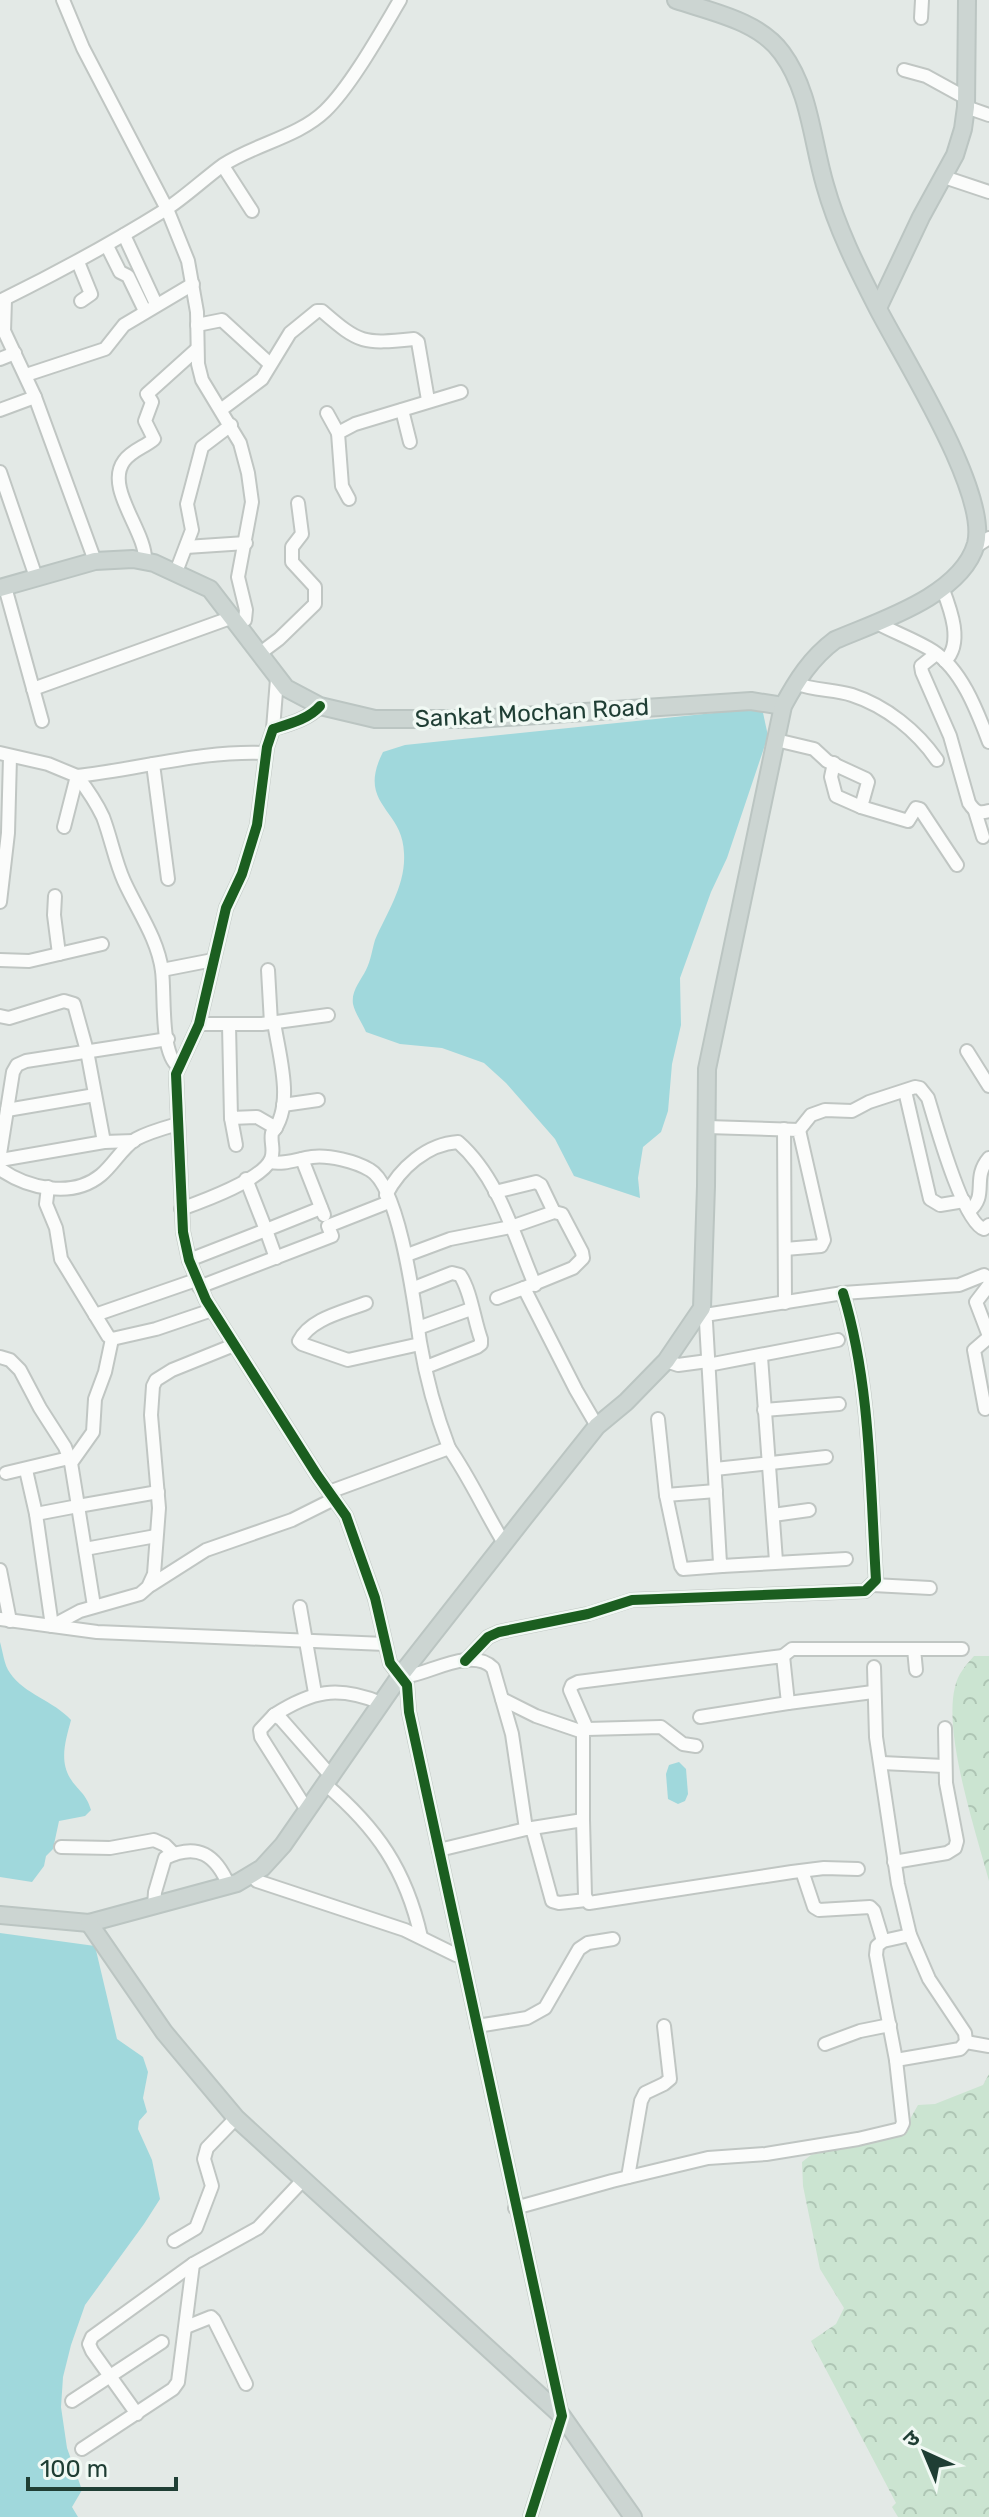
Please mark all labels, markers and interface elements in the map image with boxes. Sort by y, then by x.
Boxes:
street label: Sankat Mochan Road [414,693,650,733]
north arrow [885,2413,965,2493]
text: उ [897,2424,926,2453]
scale bar [28,2441,176,2491]
text: 100 m [40,2455,108,2483]

